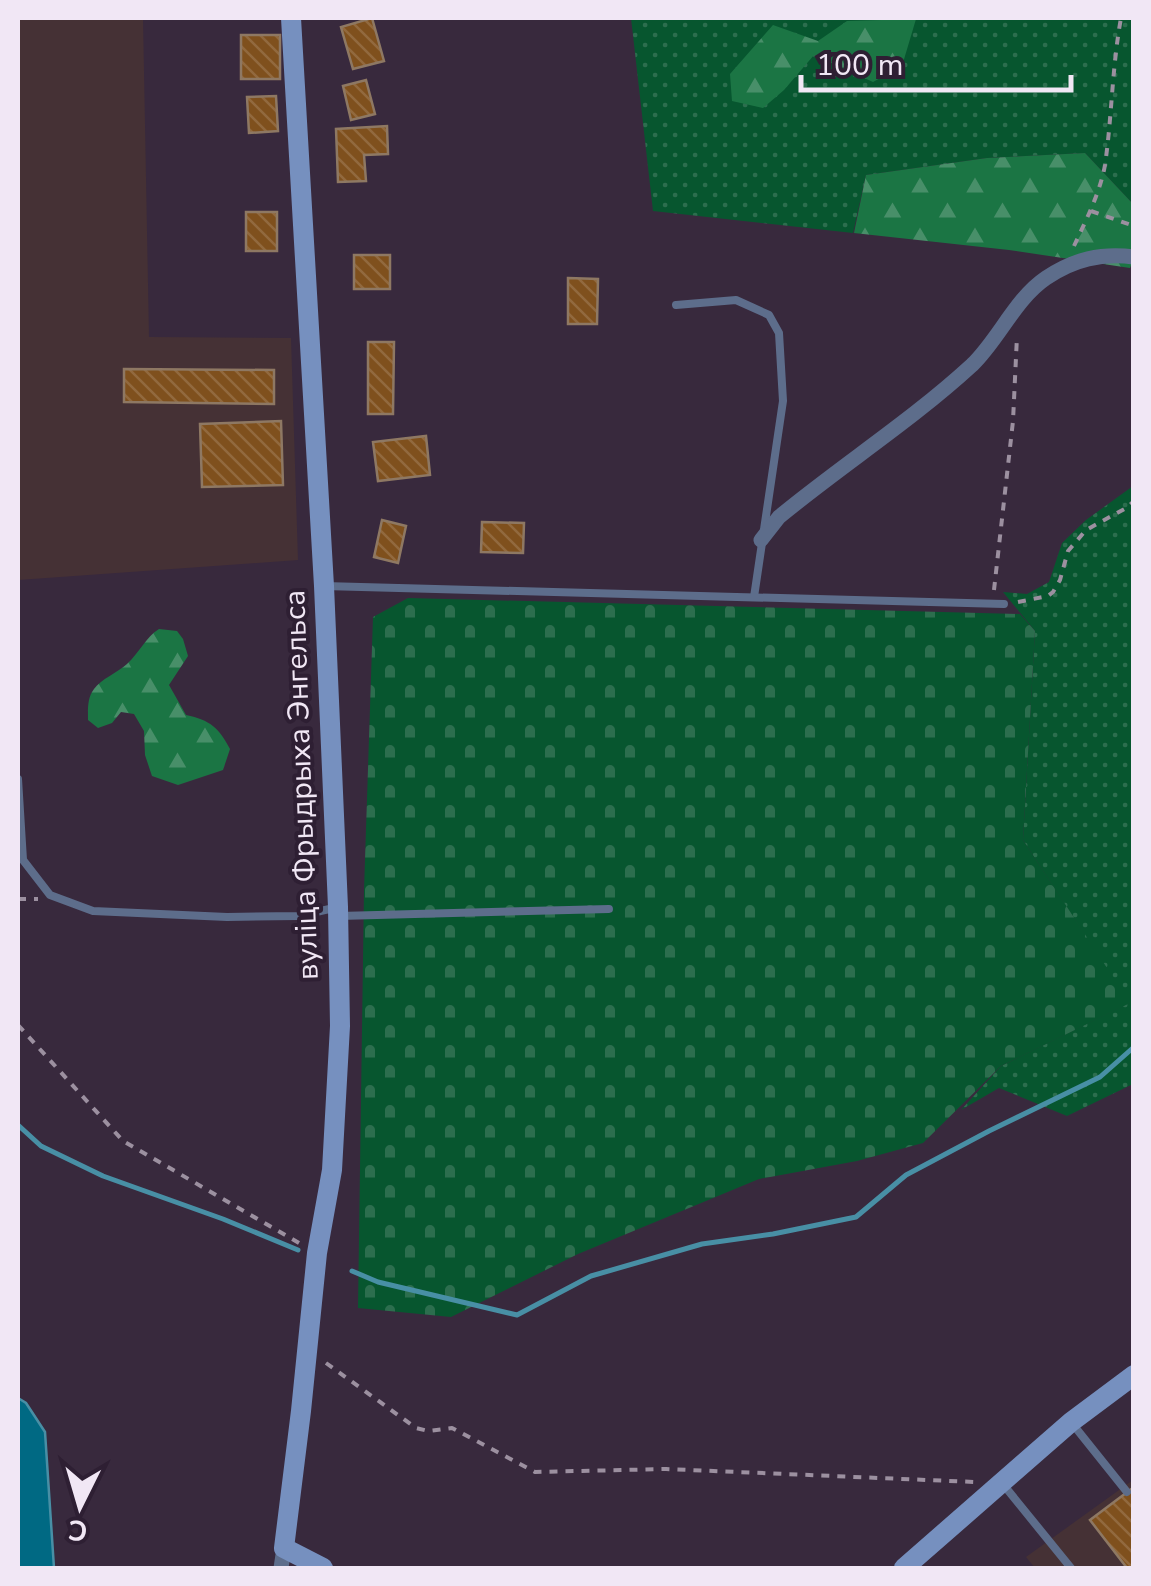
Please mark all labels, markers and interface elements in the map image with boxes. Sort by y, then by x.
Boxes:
scale bar [801,30,1071,92]
text: 100 m [816,45,903,86]
street label: вуліца Фрыдрыха Энгельса [274,589,329,981]
north arrow [30,1456,130,1556]
text: С [67,1510,89,1550]

